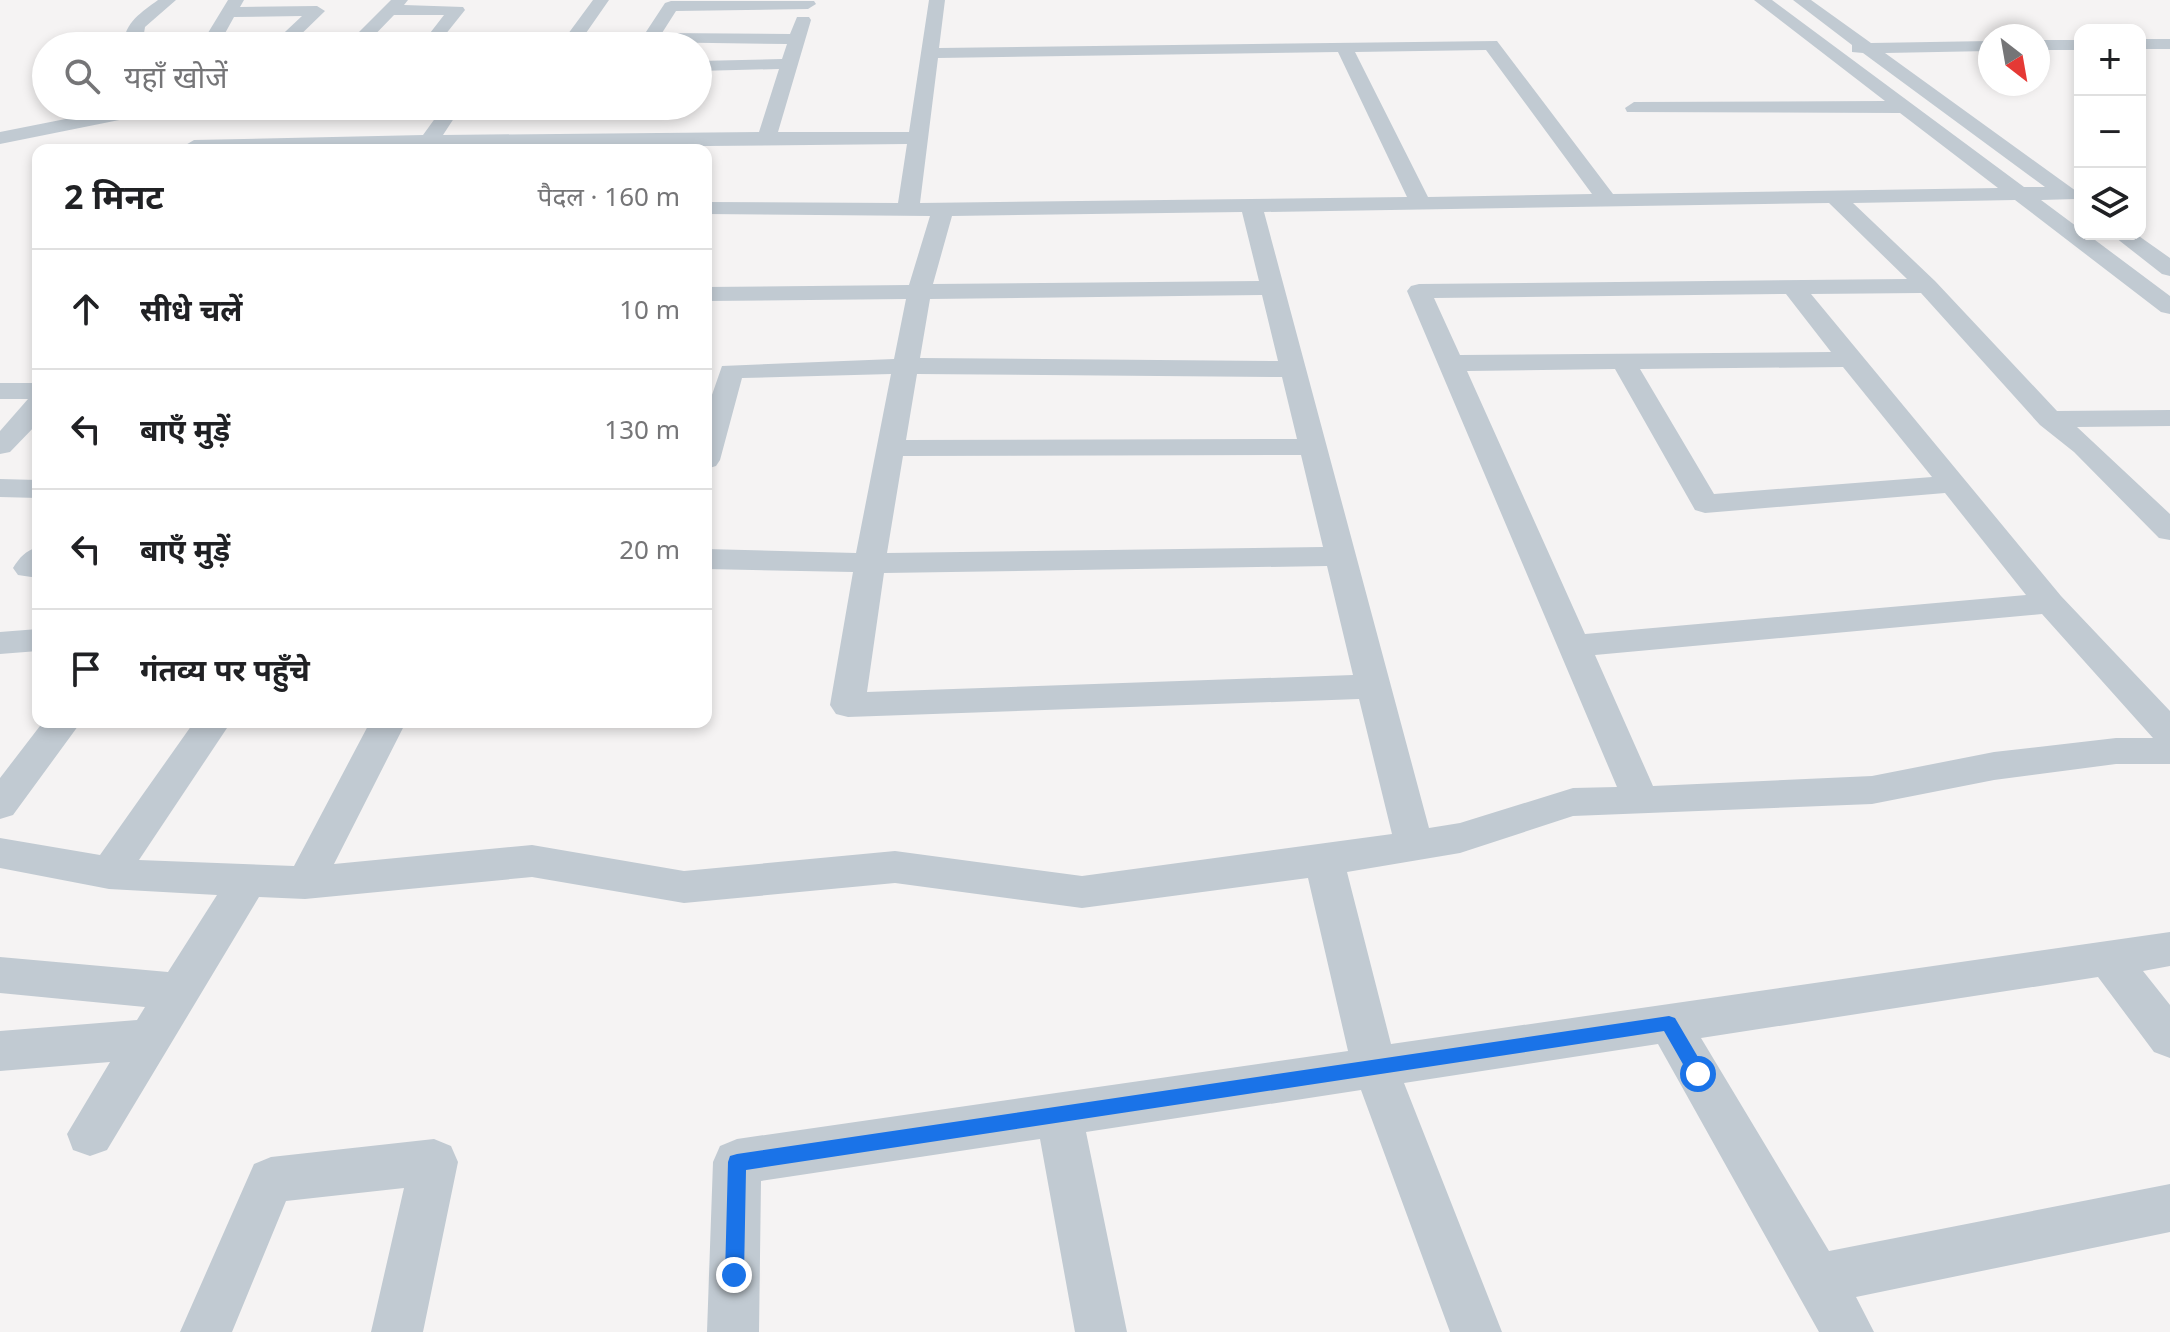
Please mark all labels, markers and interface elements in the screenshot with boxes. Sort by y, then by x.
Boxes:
north arrow [1978,24,2050,96]
map controls [2074,24,2146,240]
button: + [2074,24,2146,96]
search box [32,32,712,120]
icon: search [60,54,104,98]
text: यहाँ खोजें [124,56,227,97]
button: − [2074,96,2146,168]
button: layers [2074,168,2146,240]
text: 2 मिनट [64,173,164,219]
text: पैदल · 160 m [538,178,680,214]
icon: ahead [64,287,108,331]
text: सीधे चलें [140,289,242,330]
text: 10 m [619,291,680,327]
icon: left [64,407,108,451]
text: बाएँ मुड़ें [140,409,230,450]
text: 130 m [604,411,680,447]
icon: left [64,527,108,571]
text: बाएँ मुड़ें [140,529,230,570]
text: 20 m [619,531,680,567]
icon: arrive [64,647,108,691]
text: गंतव्य पर पहुँचे [140,649,310,690]
route start [1680,1056,1716,1092]
route end [716,1257,752,1293]

